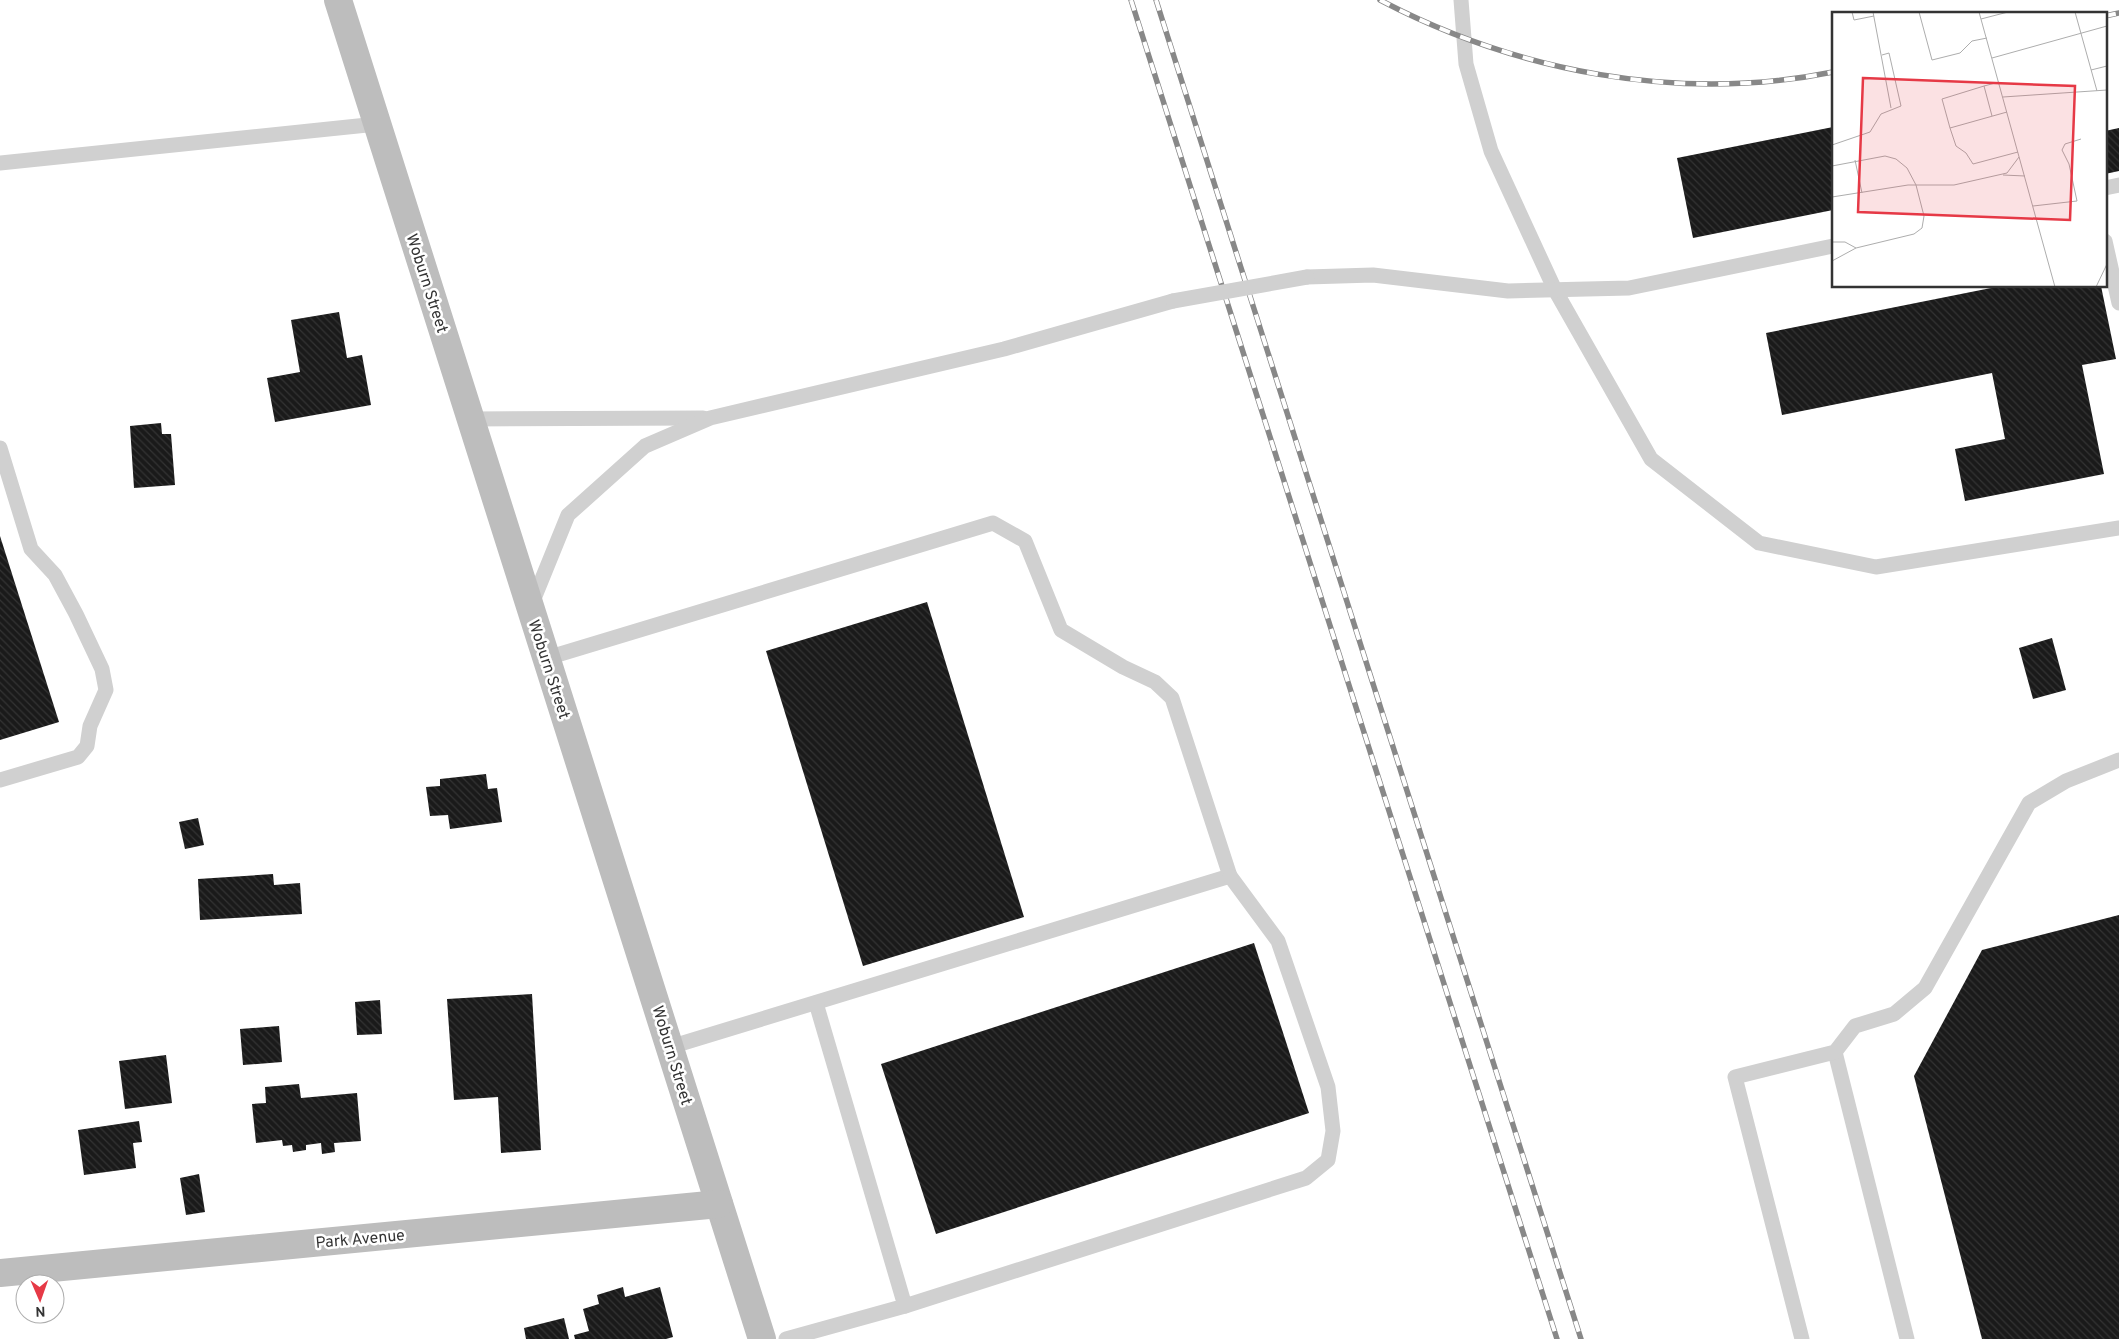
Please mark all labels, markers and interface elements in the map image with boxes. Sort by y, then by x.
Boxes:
inset map [1832,12,2106,288]
street label: Woburn Street [401,231,452,336]
street label: Woburn Street [523,617,574,722]
street label: Woburn Street [646,1003,696,1108]
street label: Park Avenue [315,1226,406,1254]
north arrow [15,1274,65,1324]
text: N [35,1302,46,1319]

